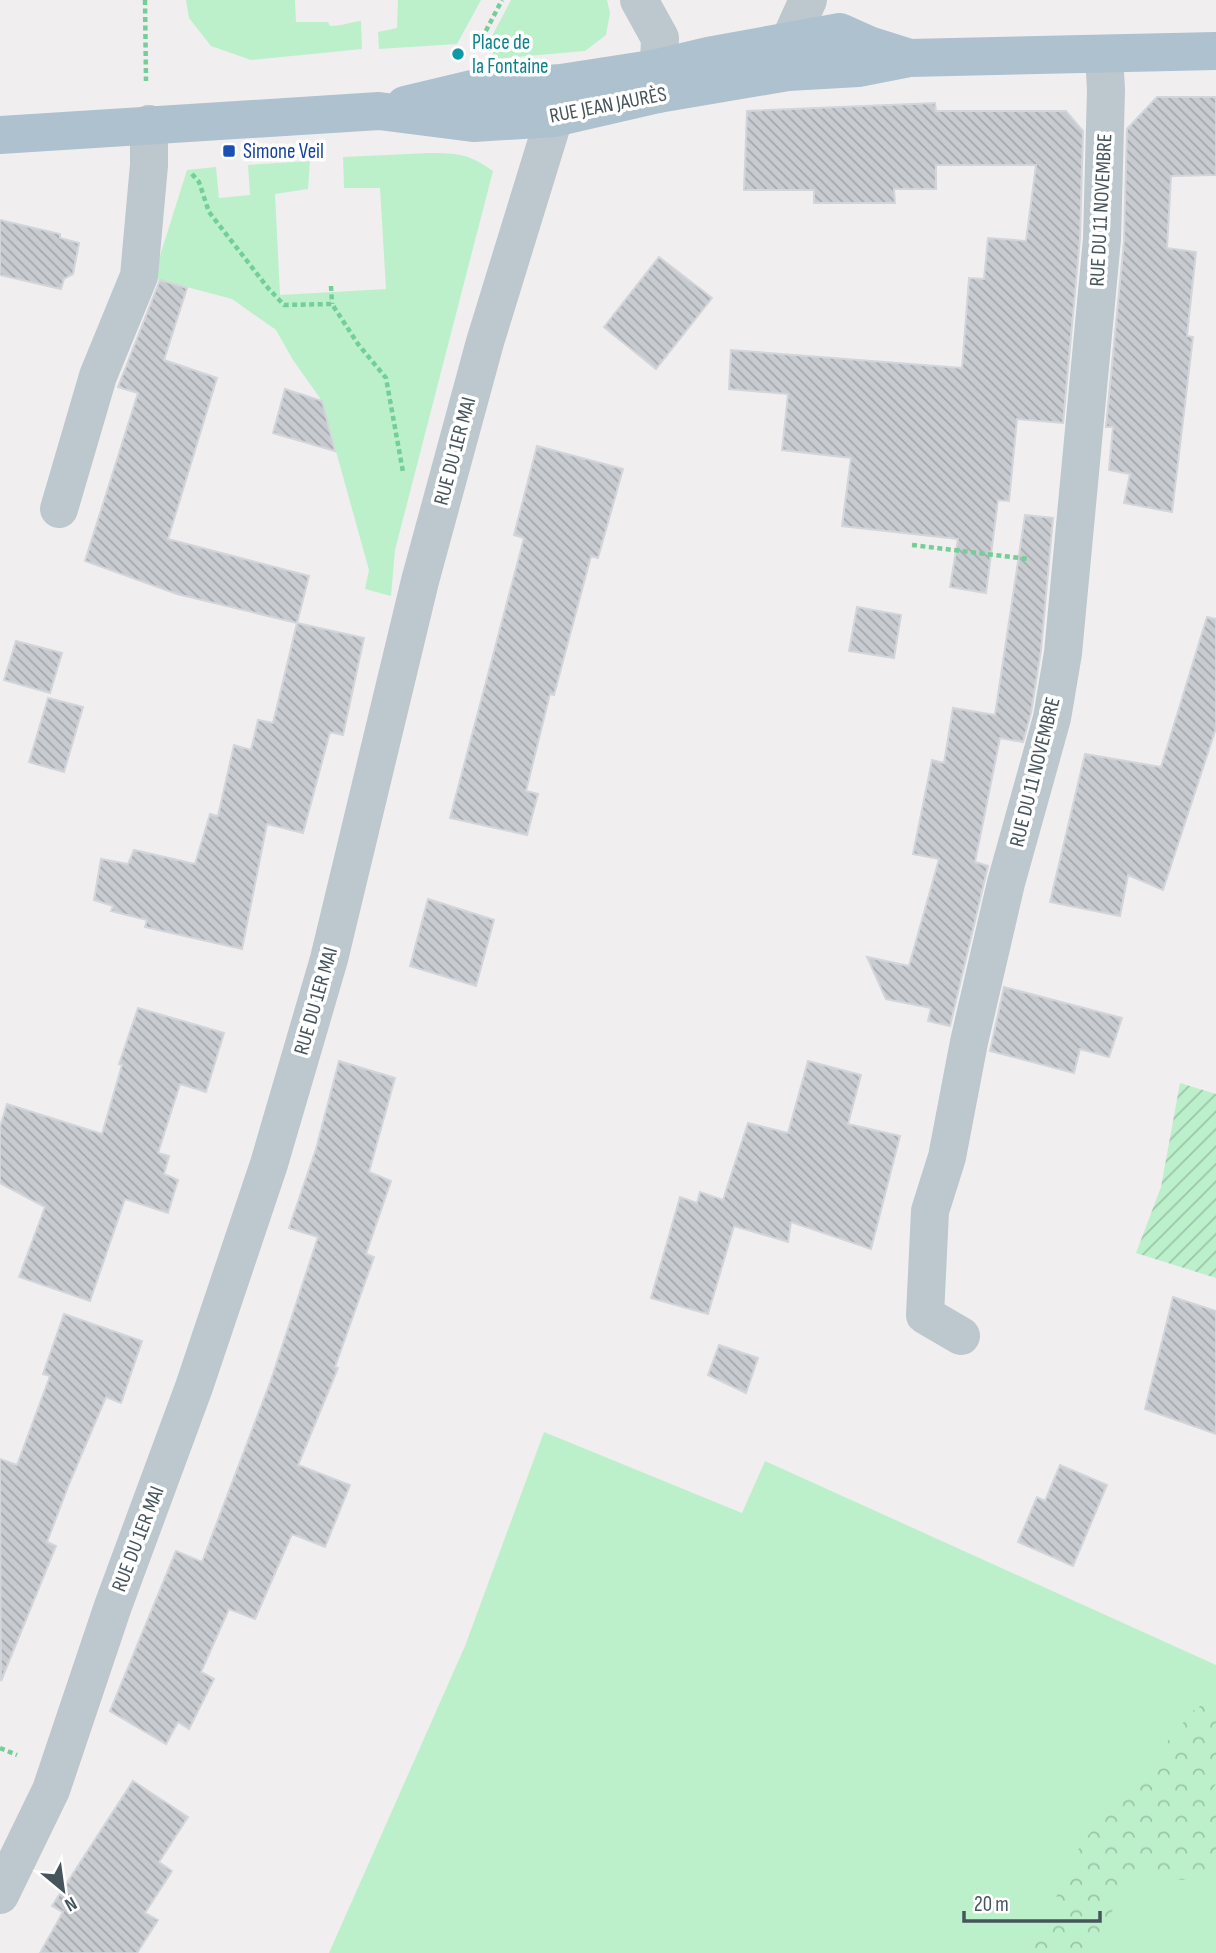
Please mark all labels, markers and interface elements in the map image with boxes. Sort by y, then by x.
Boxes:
place label: Place de la Fontaine [472,30,549,79]
marker: Place de la Fontaine [450,46,466,62]
street label: RUE JEAN JAURÈS [547,81,669,129]
street label: RUE DU 11 NOVEMBRE [1085,133,1117,287]
place label: Simone Veil [243,139,324,164]
marker: Simone Veil [221,143,237,159]
street label: RUE DU 1ER MAI [429,394,481,508]
street label: RUE DU 11 NOVEMBRE [1004,695,1066,849]
street label: RUE DU 1ER MAI [289,944,343,1058]
street label: RUE DU 1ER MAI [106,1483,170,1595]
north arrow [28,1855,98,1925]
scale bar [964,1880,1100,1924]
text: N [60,1891,81,1916]
text: 20 m [974,1892,1009,1917]

